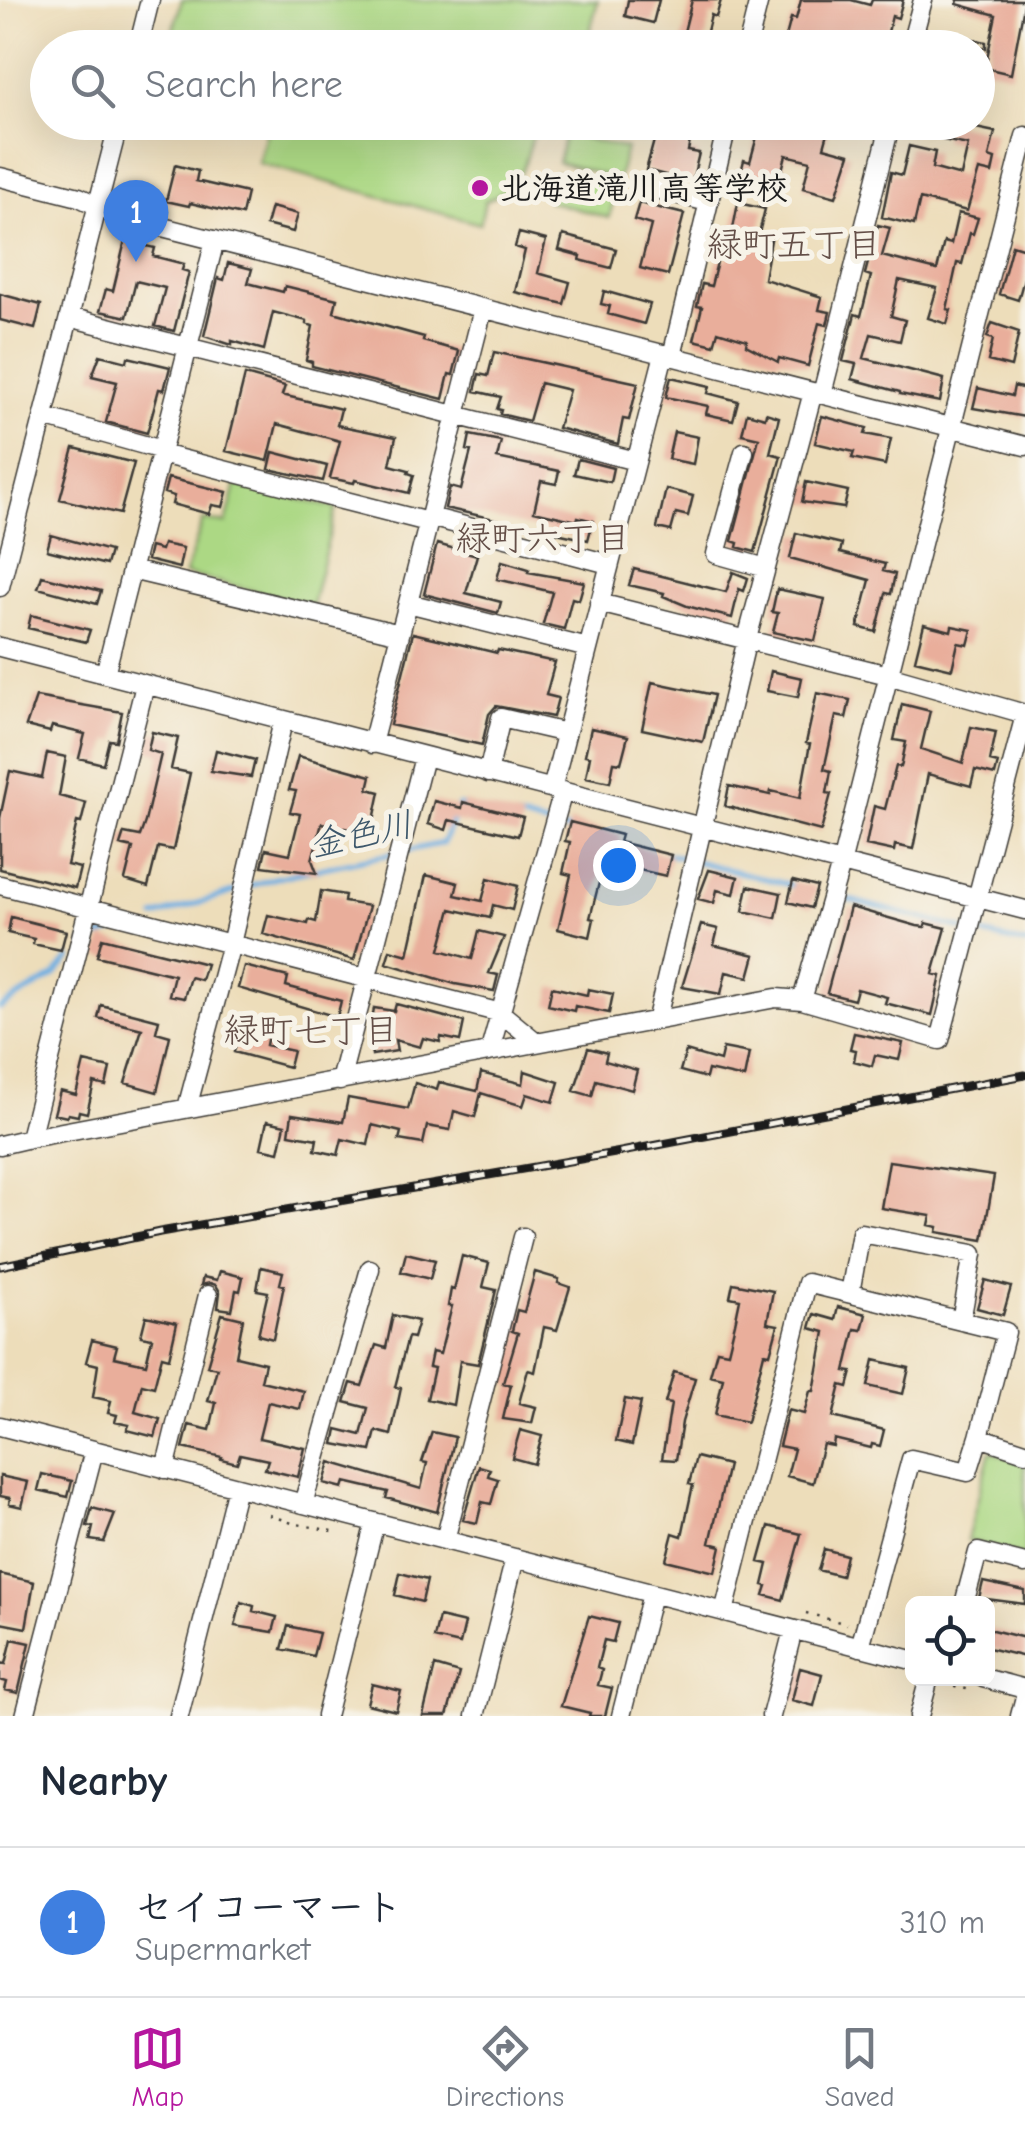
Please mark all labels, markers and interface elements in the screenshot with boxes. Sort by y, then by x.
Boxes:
search box [30,30,995,140]
icon: search [65,58,120,113]
text: Search here [145,63,343,107]
place label: 北海道滝川高等学校 [500,170,788,207]
marker: 北海道滝川高等学校 [469,177,491,199]
pin: 1 [104,180,168,262]
district label: 緑町五丁目 [706,224,882,265]
district label: 緑町六丁目 [455,518,631,559]
water label: 金色川 [305,804,417,865]
your location [593,840,644,891]
district label: 緑町七丁目 [223,1010,399,1051]
map controls [905,1596,995,1686]
button: locate [905,1596,995,1686]
text: Nearby [40,1757,167,1806]
text: セイコーマート [135,1886,403,1930]
text: 1 [66,1904,79,1941]
text: 310 m [899,1904,985,1941]
text: Supermarket [135,1931,310,1968]
tab: Map [130,2021,185,2113]
tab: Directions [446,2021,564,2113]
tab: Saved [825,2021,895,2113]

